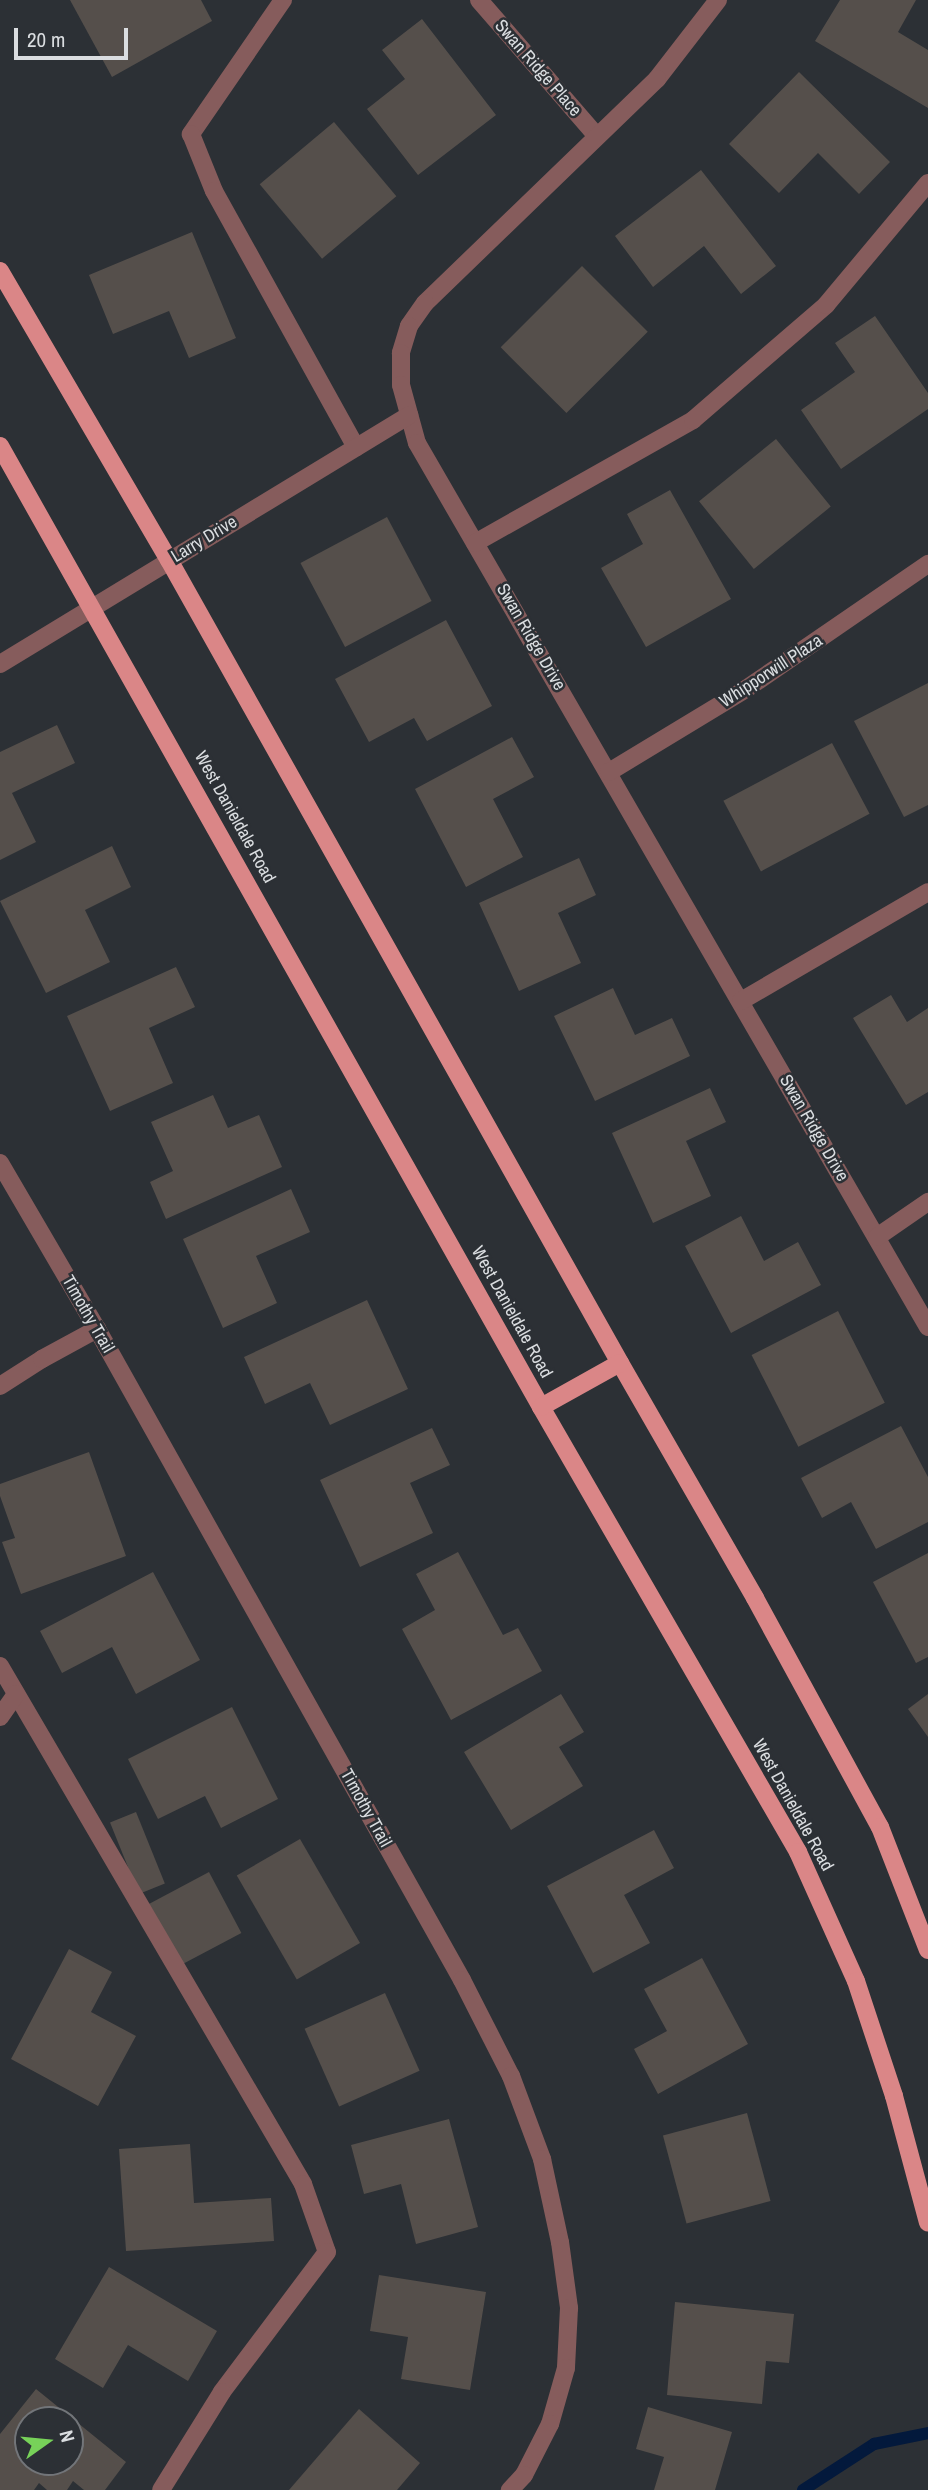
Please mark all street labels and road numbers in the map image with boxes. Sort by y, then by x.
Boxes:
street label: Swan Ridge Place [490,15,586,121]
street label: Larry Drive [167,511,241,567]
street label: Swan Ridge Drive [492,580,570,694]
street label: Whipporwill Plaza [716,630,826,712]
street label: West Danieldale Road [190,747,280,887]
street label: Swan Ridge Drive [775,1071,853,1185]
street label: West Danieldale Road [467,1242,557,1382]
street label: Timothy Trail [57,1271,119,1357]
street label: West Danieldale Road [748,1735,838,1875]
street label: Timothy Trail [336,1765,396,1851]

